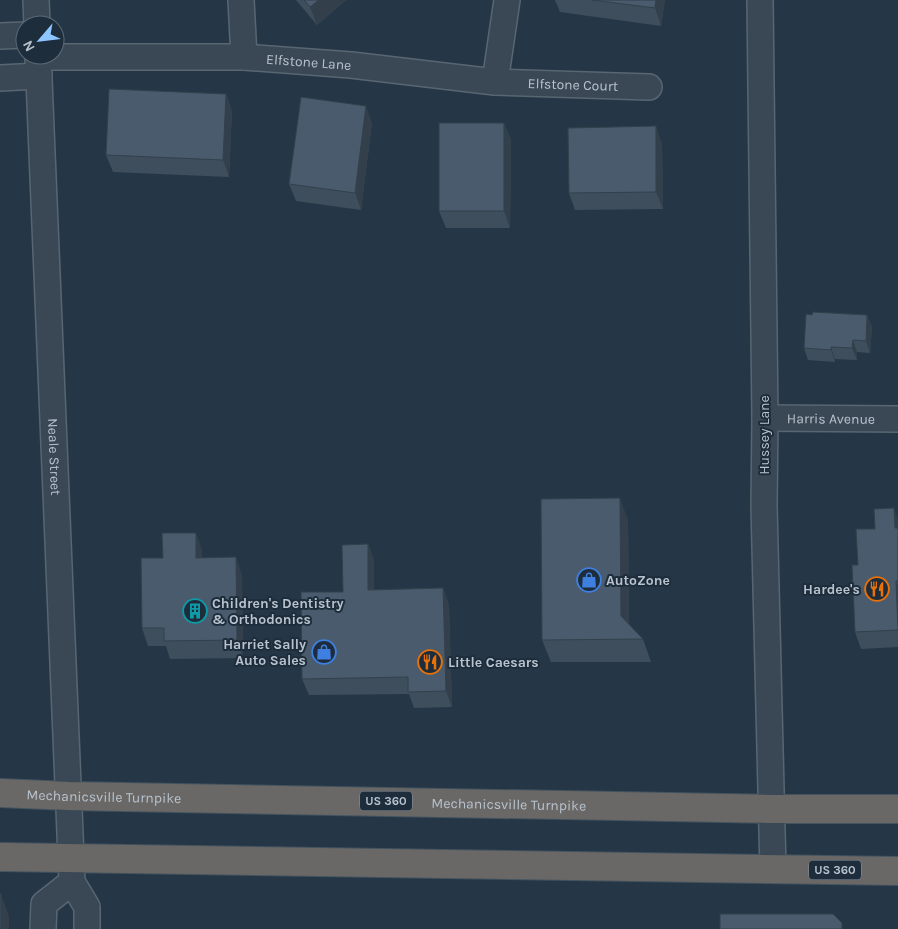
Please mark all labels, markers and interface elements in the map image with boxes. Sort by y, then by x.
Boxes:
north arrow [15,15,65,65]
text: N [19,37,39,54]
street label: Elfstone Lane [266,51,352,74]
street label: Elfstone Court [527,75,618,95]
street label: Hussey Lane [756,395,773,475]
street label: Harris Avenue [787,410,875,428]
street label: Neale Street [44,418,64,496]
shop icon: AutoZone [576,567,602,593]
place label: AutoZone [606,572,670,589]
restaurant icon: Hardee's [864,576,890,602]
place label: Hardee's [803,581,860,598]
place label: Children's Dentistry & Orthodonics [212,595,343,628]
building icon: Children's Dentistry & Orthodonics [182,598,208,624]
place label: Harriet Sally Auto Sales [223,636,306,669]
shop icon: Harriet Sally Auto Sales [311,639,337,665]
restaurant icon: Little Caesars [417,649,443,675]
place label: Little Caesars [448,654,539,671]
street label: Mechanicsville Turnpike [26,786,181,807]
road number: US 360 [360,791,412,810]
street label: Mechanicsville Turnpike [431,795,586,815]
road number: US 360 [809,860,861,880]

